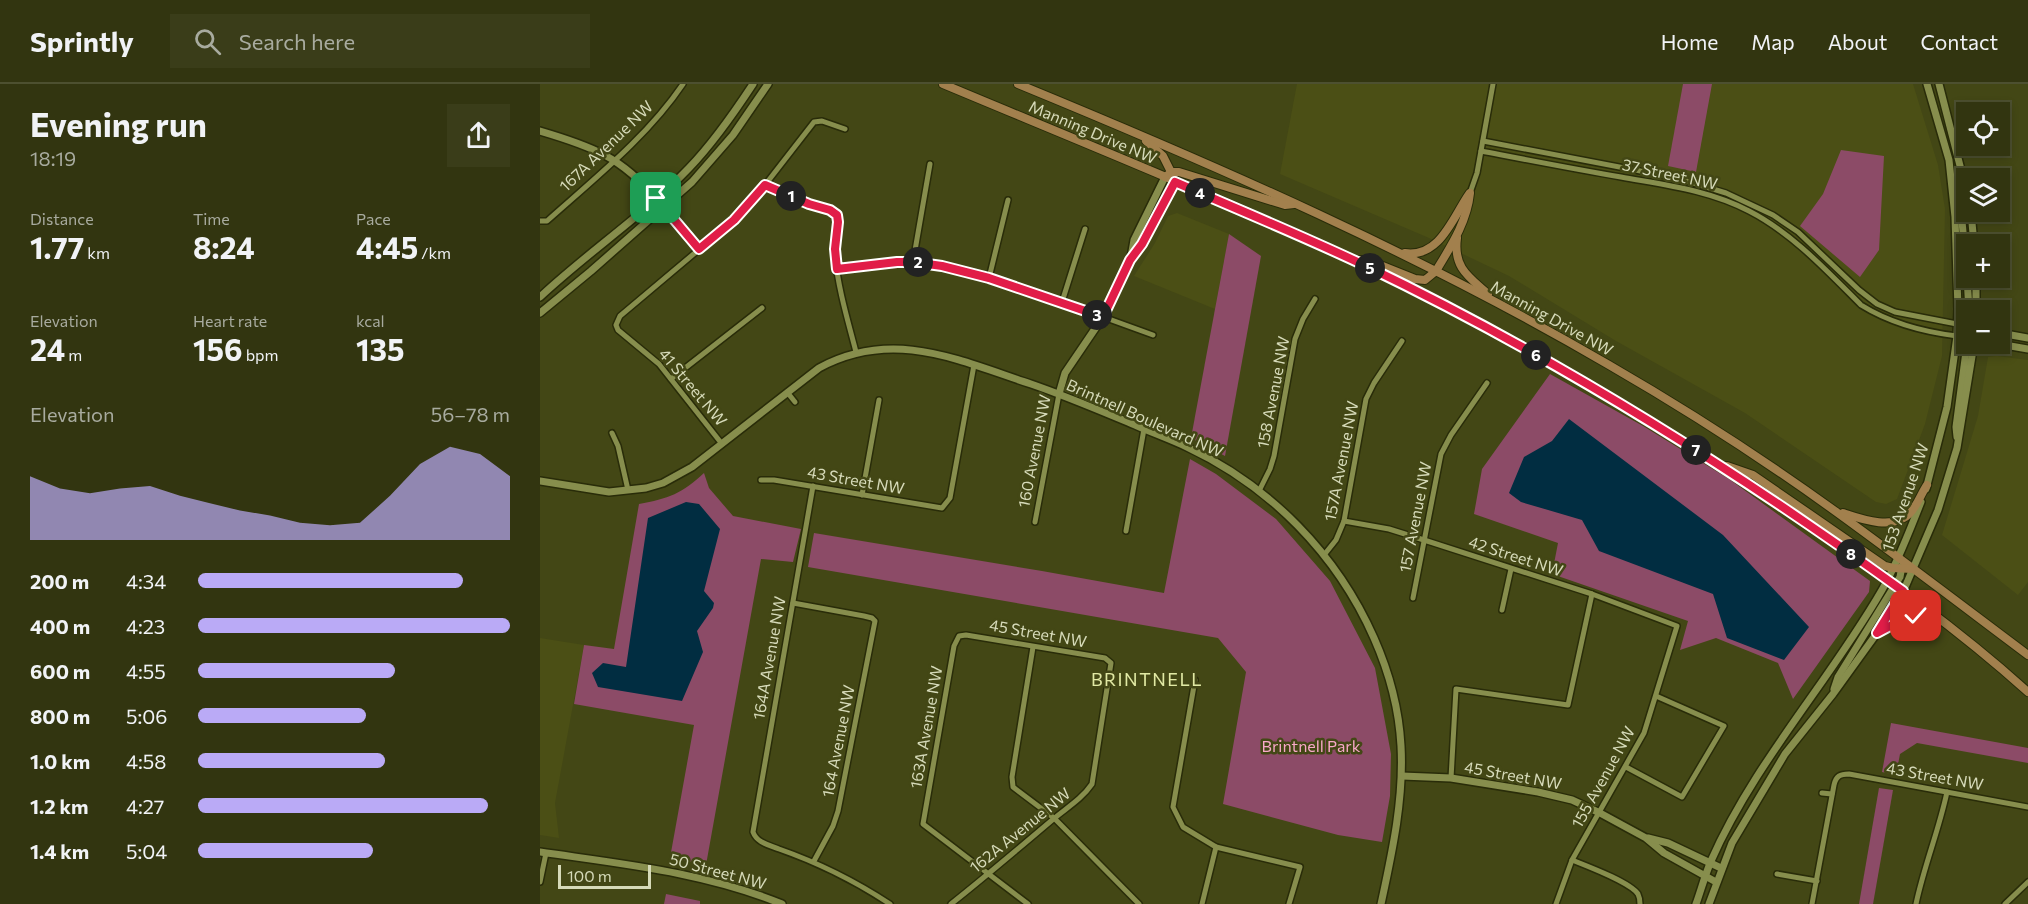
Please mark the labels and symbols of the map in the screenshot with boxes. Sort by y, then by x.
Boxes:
street label: 167A Avenue NW [555,96,656,195]
street label: Manning Drive NW [1026,96,1160,167]
street label: 37 Street NW [1621,154,1720,193]
pin [630,172,681,223]
pin: 4 [1185,178,1215,208]
pin: 1 [776,181,806,211]
pin: 2 [903,247,933,277]
pin: 5 [1355,253,1385,283]
street label: Manning Drive NW [1488,276,1617,359]
pin: 3 [1082,300,1112,330]
street label: 158 Avenue NW [1252,334,1293,449]
pin: 6 [1521,340,1551,370]
street label: 41 Street NW [655,344,731,429]
street label: Brintnell Boulevard NW [1064,374,1227,461]
street label: 160 Avenue NW [1013,393,1054,509]
street label: 157A Avenue NW [1320,399,1361,523]
pin: 7 [1681,435,1711,465]
street label: 153 Avenue NW [1877,440,1932,553]
street label: 157 Avenue NW [1394,460,1435,574]
street label: 43 Street NW [806,462,906,497]
street label: 42 Street NW [1467,531,1566,580]
pin: 8 [1836,539,1866,569]
pin [1890,590,1941,641]
street label: 164A Avenue NW [748,595,789,721]
street label: 45 Street NW [988,615,1088,650]
street label: 163A Avenue NW [905,664,946,790]
district label: BRINTNELL [1091,668,1203,690]
street label: 164 Avenue NW [817,683,858,799]
street label: 155 Avenue NW [1567,723,1638,831]
park label: Brintnell Park [1262,736,1361,755]
street label: 45 Street NW [1463,757,1563,792]
street label: 43 Street NW [1885,758,1985,793]
street label: 162A Avenue NW [965,783,1074,876]
street label: 50 Street NW [668,848,769,893]
scale bar [558,862,651,890]

